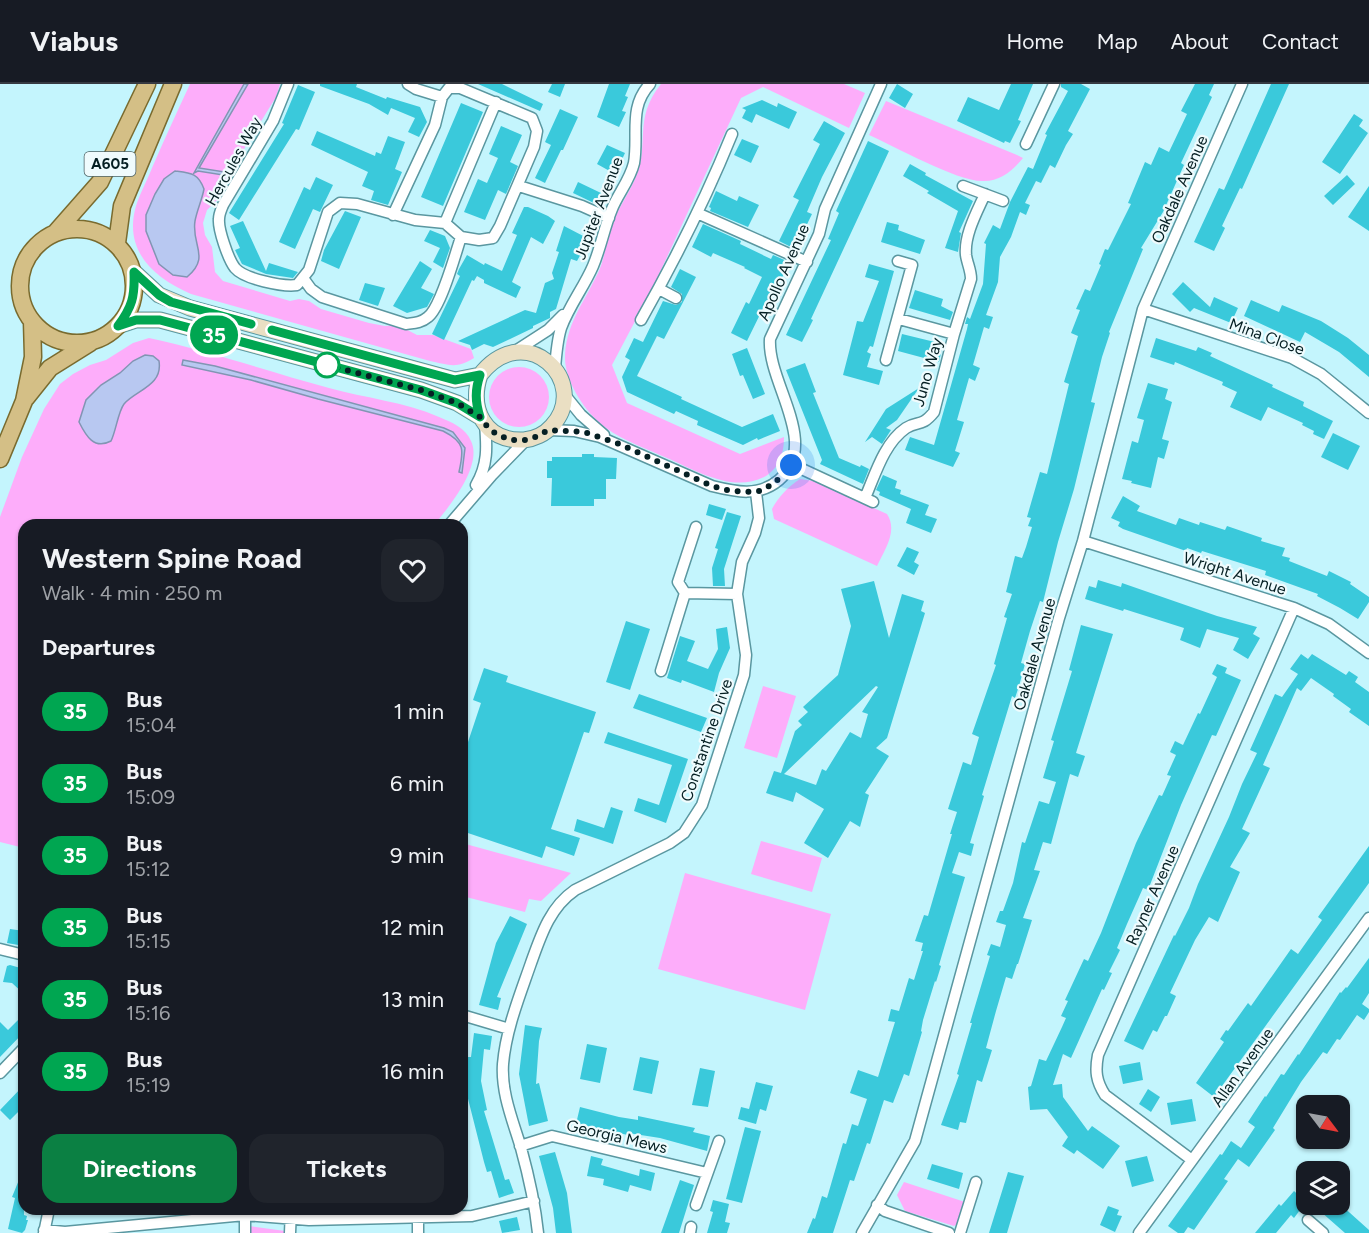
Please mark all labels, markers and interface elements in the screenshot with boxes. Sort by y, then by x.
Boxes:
text: Viabus [30,24,118,58]
text: Home [1007,29,1064,54]
text: Map [1097,29,1138,54]
text: About [1171,29,1229,54]
text: Contact [1262,29,1339,54]
street label: Hercules Way [201,113,266,209]
street label: Oakdale Avenue [1147,132,1212,246]
road number: A605 [84,152,136,176]
street label: Jupiter Avenue [570,154,627,262]
street label: Apollo Avenue [754,221,813,324]
street label: Mina Close [1227,314,1307,359]
line badge: 35 [187,316,241,354]
text: 35 [202,323,226,348]
street label: Juno Way [909,335,946,409]
unlabelled marker [314,352,340,378]
your location [776,450,806,480]
button: heart [381,539,444,602]
text: Western Spine Road [42,541,302,575]
street label: Wright Avenue [1181,548,1289,599]
text: Walk · 4 min · 250 m [42,581,222,605]
street label: Oakdale Avenue [1009,596,1060,713]
text: Departures [42,634,155,661]
street label: Constantine Drive [677,676,736,804]
text: Bus [126,686,162,713]
text: 1 min [393,698,444,725]
text: 35 [63,699,87,724]
text: 15:04 [126,713,176,737]
text: Bus [126,758,162,785]
text: 6 min [390,770,444,797]
text: 35 [63,771,87,796]
text: 15:09 [126,785,175,809]
text: Bus [126,830,162,857]
text: 9 min [390,842,444,869]
street label: Rayner Avenue [1122,842,1183,948]
text: 35 [63,843,87,868]
text: 15:12 [126,857,170,881]
text: Bus [126,902,162,929]
text: 12 min [381,914,444,941]
text: 35 [63,915,87,940]
text: 15:15 [126,929,171,953]
text: Bus [126,974,162,1001]
text: 13 min [381,986,444,1013]
text: 35 [63,987,87,1012]
text: 15:16 [126,1001,170,1025]
street label: Allan Avenue [1207,1024,1278,1111]
text: Bus [126,1046,162,1073]
text: 16 min [381,1058,444,1085]
text: 35 [63,1059,87,1084]
text: 15:19 [126,1073,170,1097]
north arrow [1296,1095,1350,1149]
map controls [1296,1095,1350,1215]
street label: Georgia Mews [565,1116,669,1157]
button: Directions [42,1134,237,1203]
button: Tickets [249,1134,444,1203]
button: layers [1296,1161,1350,1215]

